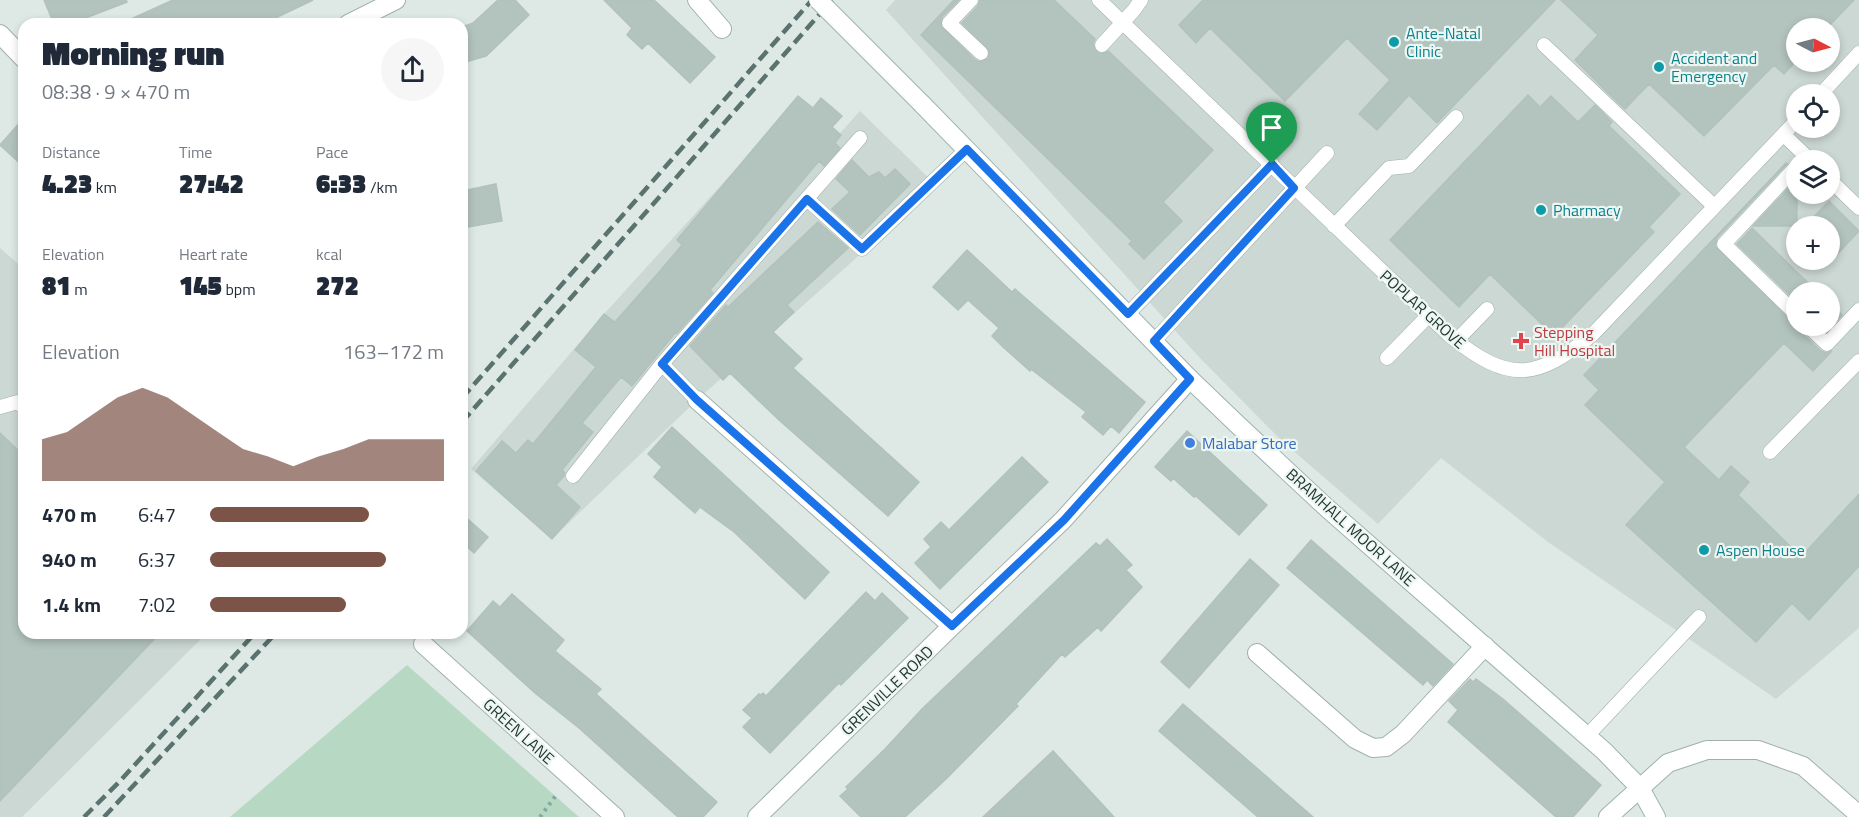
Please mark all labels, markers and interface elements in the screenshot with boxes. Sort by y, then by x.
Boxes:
north arrow [1786,18,1840,72]
map controls [1786,18,1840,336]
place label: Ante-Natal Clinic [1406,21,1481,63]
text: Morning run [42,28,224,78]
marker: Ante-Natal Clinic [1387,35,1401,49]
button: share [381,38,444,101]
place label: Accident and Emergency [1671,46,1757,88]
marker: Accident and Emergency [1652,60,1666,74]
text: 08:38 · 9 × 470 m [42,76,190,107]
button: locate [1786,84,1840,138]
pin [1246,102,1297,164]
icon: arrive [1255,111,1288,144]
text: Distance [42,140,100,164]
text: Time [179,140,212,164]
text: Pace [316,140,348,164]
button: layers [1786,150,1840,204]
text: 4.23 [42,164,92,203]
text: 27:42 [179,164,244,203]
text: 6:33 [316,164,366,203]
text: km [92,175,117,199]
text: /km [366,175,398,199]
place label: Pharmacy [1553,198,1621,222]
marker: Pharmacy [1534,203,1548,217]
button: + [1786,216,1840,270]
text: Elevation [42,242,104,266]
text: Heart rate [179,242,248,266]
text: kcal [316,242,342,266]
street label: POPLAR GROVE [1375,264,1471,354]
text: 81 [42,266,71,305]
text: 145 [179,266,222,305]
text: 272 [316,266,359,305]
text: m [71,277,88,301]
text: bpm [222,277,256,301]
button: − [1786,282,1840,336]
place label: Stepping Hill Hospital [1534,320,1615,362]
marker: Stepping Hill Hospital [1512,332,1530,350]
text: Elevation [42,336,120,367]
text: 163–172 m [343,336,444,367]
place label: Malabar Store [1202,431,1297,455]
marker: Malabar Store [1183,436,1197,450]
street label: BRAMHALL MOOR LANE [1281,462,1421,592]
text: 470 m [42,499,97,530]
text: 6:47 [138,499,176,530]
place label: Aspen House [1716,538,1805,562]
marker: Aspen House [1697,543,1711,557]
text: 940 m [42,544,97,575]
text: 6:37 [138,544,176,575]
text: 1.4 km [42,589,101,620]
text: 7:02 [138,589,176,620]
street label: GRENVILLE ROAD [835,640,939,740]
street label: GREEN LANE [478,692,560,770]

